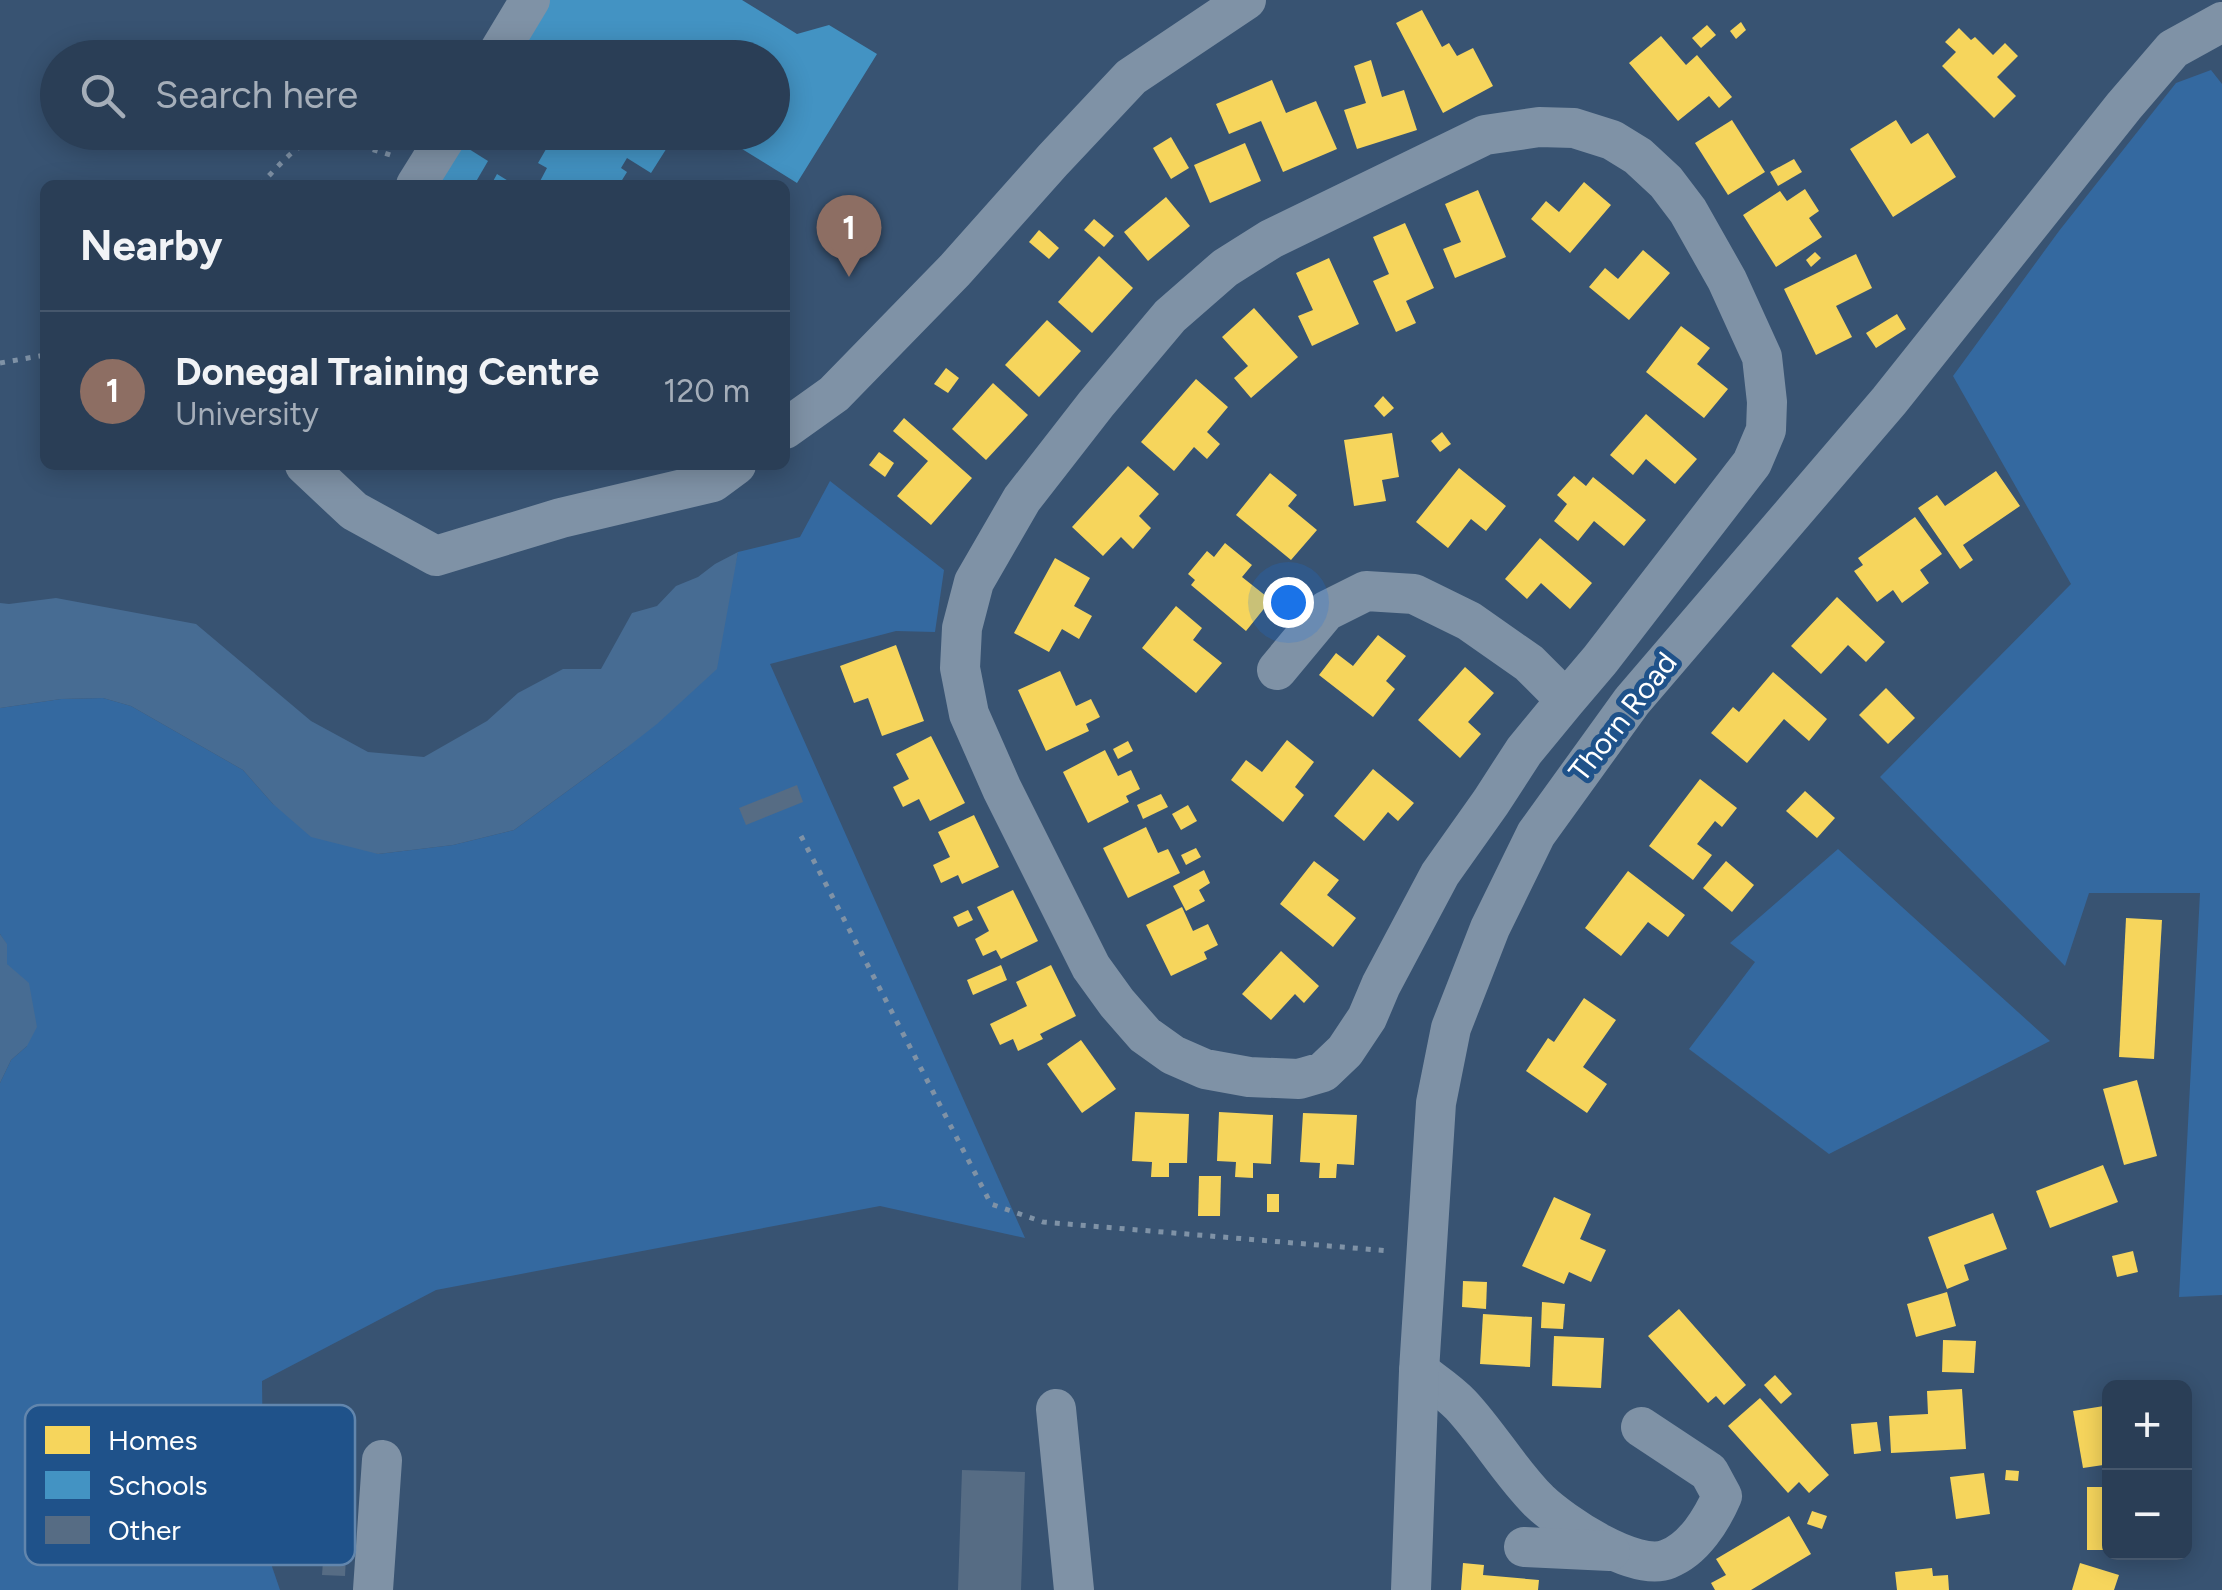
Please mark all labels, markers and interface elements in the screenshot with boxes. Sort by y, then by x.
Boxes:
search box [40,40,790,150]
icon: search [75,68,130,123]
text: Search here [155,72,358,118]
pin: 1 [816,194,882,277]
text: Nearby [80,220,222,271]
text: Donegal Training Centre [175,349,599,395]
text: 1 [106,372,119,410]
text: 120 m [663,372,750,410]
text: University [175,395,319,433]
your location [1263,577,1314,628]
street label: Thorn Road [1561,645,1685,789]
map controls [2102,1380,2192,1560]
button: + [2102,1380,2192,1470]
legend [25,1405,355,1565]
text: Homes [108,1423,197,1457]
text: Schools [108,1468,208,1502]
button: − [2102,1470,2192,1560]
text: Other [108,1513,181,1547]

